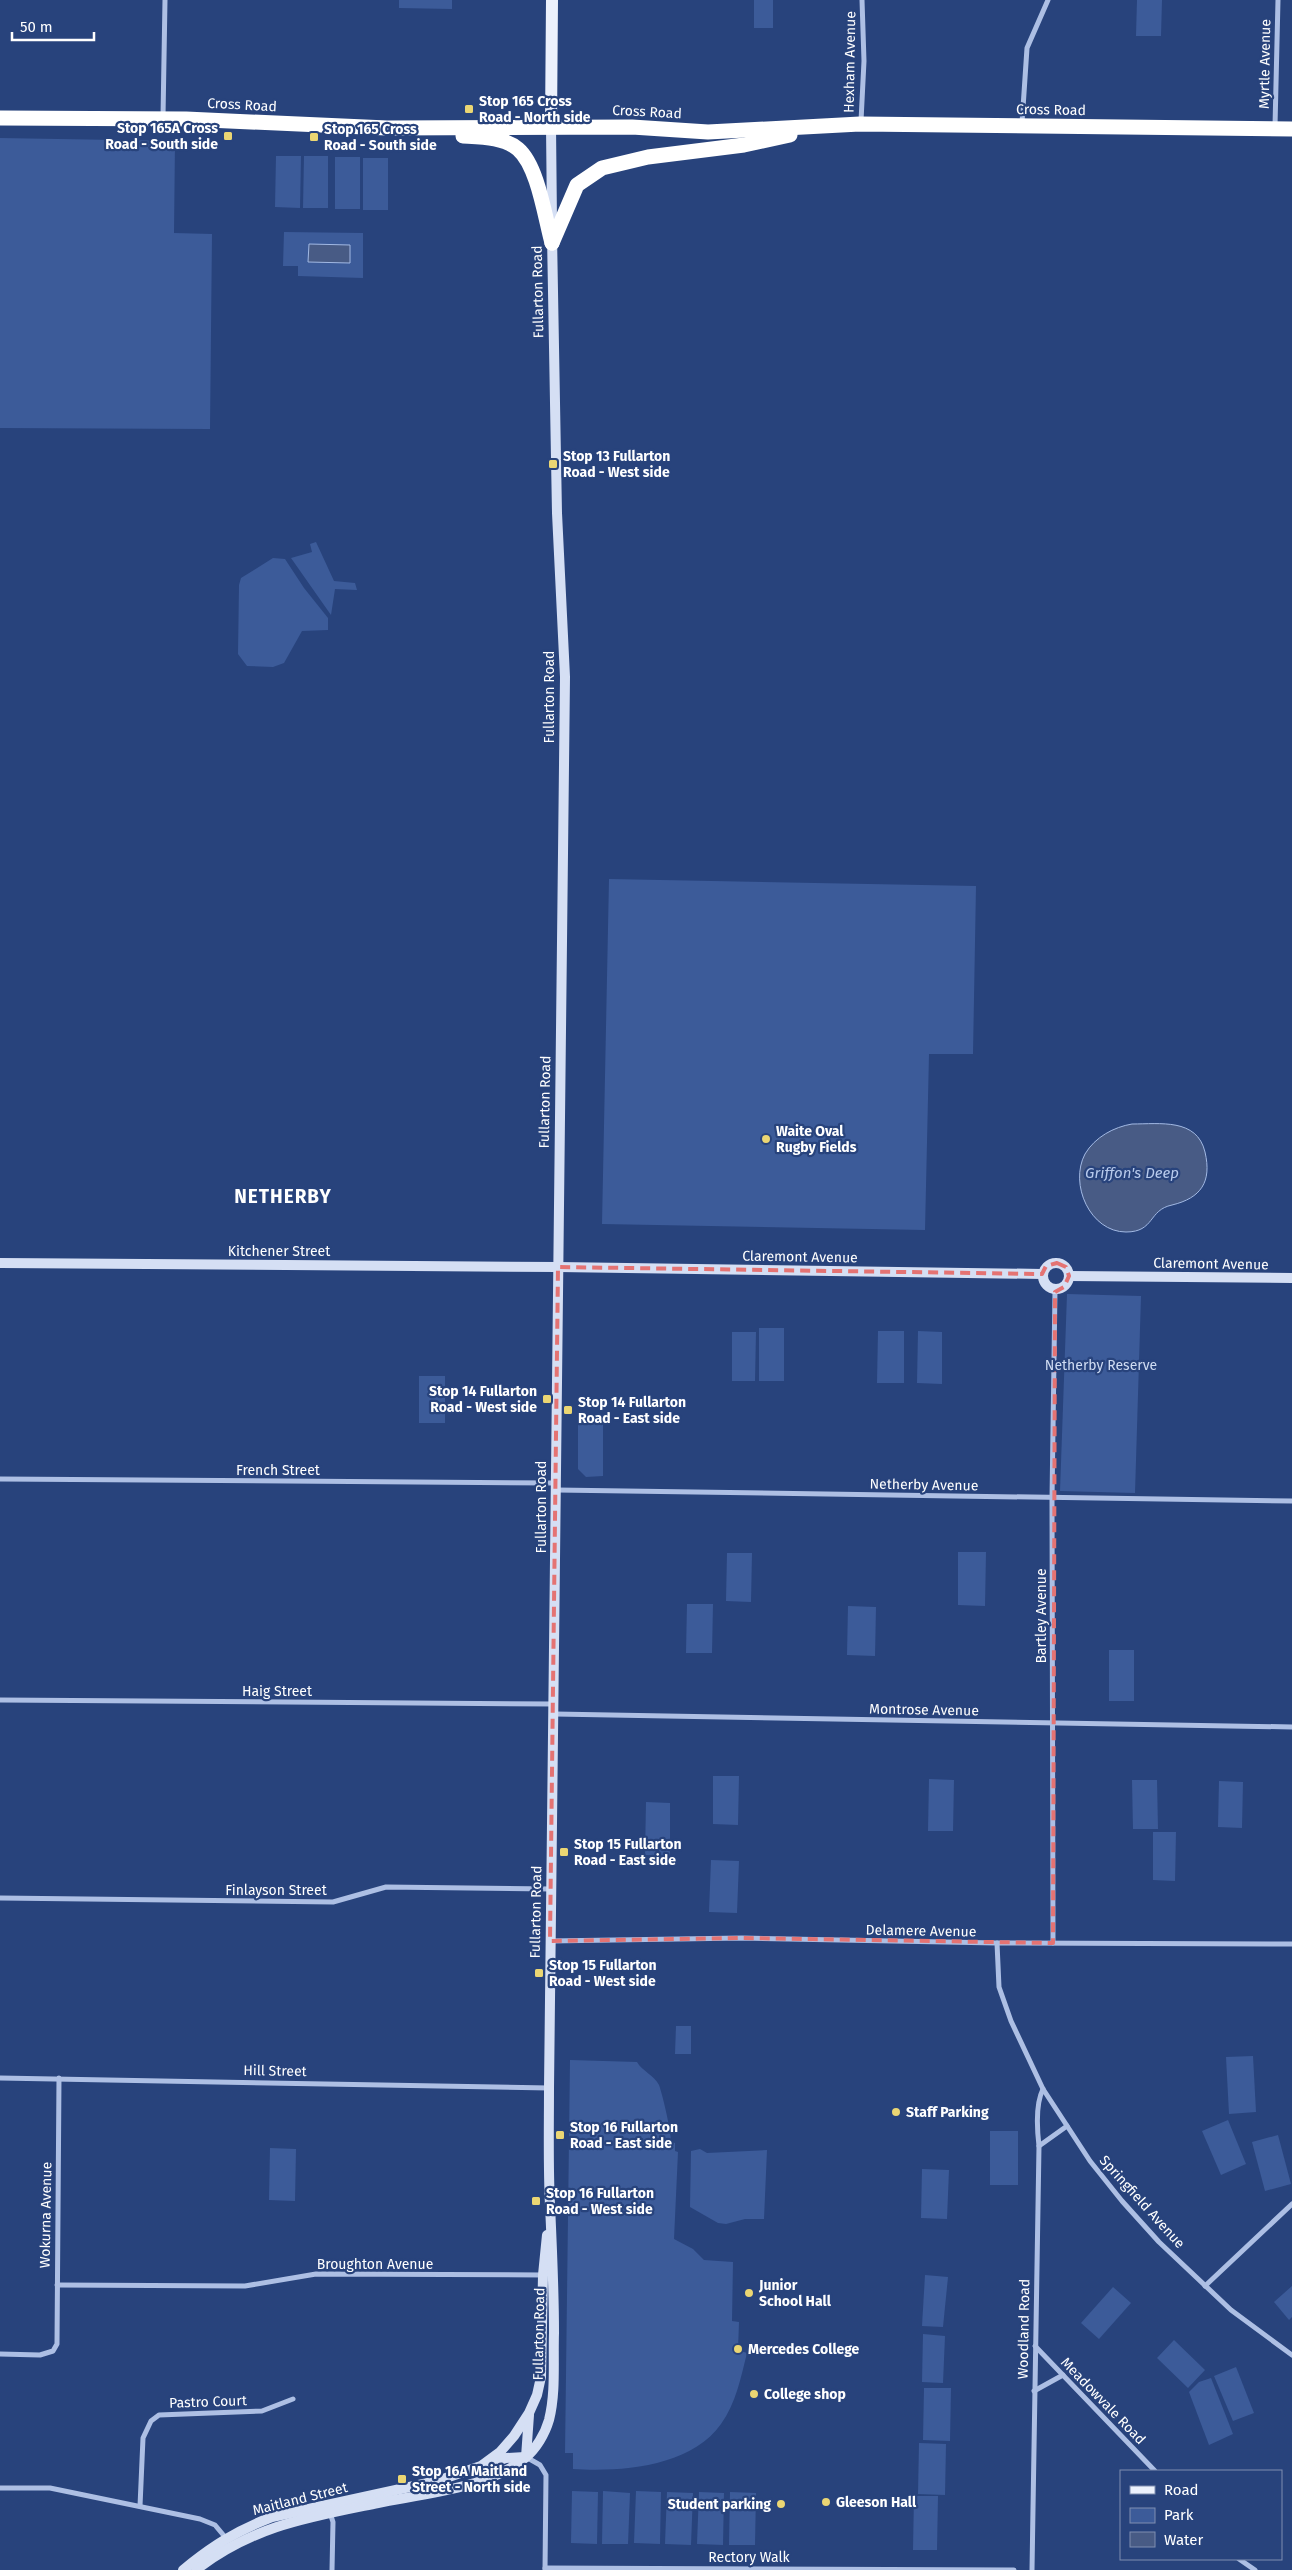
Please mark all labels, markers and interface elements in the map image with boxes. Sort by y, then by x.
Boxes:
scale bar [12,10,95,42]
street label: Hexham Avenue [841,11,859,113]
text: 50 m [20,18,53,36]
street label: Myrtle Avenue [1256,19,1274,109]
place label: Stop 165 Cross Road - North side [479,93,591,126]
street label: Cross Road [207,95,277,115]
street label: Cross Road [1016,101,1086,119]
street label: Cross Road [612,102,682,122]
marker: Stop 165 Cross Road - North side [463,103,475,115]
place label: Stop 165A Cross Road - South side [105,120,218,153]
place label: Stop 165 Cross Road - South side [324,121,437,154]
marker: Stop 165A Cross Road - South side [222,130,234,142]
marker: Stop 165 Cross Road - South side [308,131,320,143]
street label: Fullarton Road [529,245,547,339]
place label: Stop 13 Fullarton Road - West side [563,448,670,481]
marker: Stop 13 Fullarton Road - West side [547,458,559,470]
street label: Fullarton Road [541,651,558,743]
street label: Fullarton Road [536,1055,554,1149]
place label: Waite Oval Rugby Fields [776,1123,857,1156]
marker: Waite Oval Rugby Fields [760,1133,772,1145]
water label: Griffon's Deep [1085,1164,1179,1182]
district label: NETHERBY [234,1185,332,1208]
street label: Kitchener Street [228,1243,331,1260]
street label: Claremont Avenue [742,1247,858,1267]
street label: Claremont Avenue [1153,1254,1269,1274]
park label: Netherby Reserve [1045,1357,1157,1374]
place label: Stop 14 Fullarton Road - West side [429,1383,537,1416]
marker: Stop 14 Fullarton Road - West side [541,1393,553,1405]
place label: Stop 14 Fullarton Road - East side [578,1394,686,1427]
marker: Stop 14 Fullarton Road - East side [562,1404,574,1416]
street label: Fullarton Road [533,1461,550,1553]
street label: French Street [236,1462,321,1479]
street label: Netherby Avenue [869,1476,979,1494]
street label: Bartley Avenue [1033,1568,1050,1664]
street label: Haig Street [242,1683,313,1700]
street label: Montrose Avenue [869,1701,979,1719]
place label: Stop 15 Fullarton Road - East side [574,1836,682,1869]
marker: Stop 15 Fullarton Road - East side [558,1846,570,1858]
street label: Fullarton Road [527,1865,545,1959]
street label: Finlayson Street [225,1882,328,1899]
street label: Delamere Avenue [866,1922,976,1940]
place label: Stop 15 Fullarton Road - West side [549,1957,657,1990]
marker: Stop 15 Fullarton Road - West side [533,1967,545,1979]
street label: Hill Street [243,2062,308,2080]
place label: Staff Parking [906,2104,989,2121]
marker: Staff Parking [890,2106,902,2118]
place label: Stop 16 Fullarton Road - East side [570,2119,678,2152]
marker: Stop 16 Fullarton Road - East side [554,2129,566,2141]
street label: Springfield Avenue [1096,2152,1188,2252]
street label: Wokurna Avenue [37,2162,55,2268]
place label: Stop 16 Fullarton Road - West side [546,2185,654,2218]
marker: Stop 16 Fullarton Road - West side [530,2195,542,2207]
street label: Broughton Avenue [317,2256,433,2273]
place label: Junior School Hall [758,2277,832,2310]
street label: Woodland Road [1015,2279,1033,2379]
street label: Fullarton Road [530,2287,548,2381]
marker: Junior School Hall [743,2287,755,2299]
place label: Mercedes College [748,2341,860,2358]
marker: Mercedes College [732,2343,744,2355]
street label: Meadowvale Road [1057,2354,1149,2448]
place label: College shop [764,2386,846,2403]
marker: College shop [748,2388,760,2400]
street label: Pastro Court [169,2392,248,2412]
place label: Stop 16A Maitland Street - North side [412,2463,531,2496]
legend [1120,2470,1282,2560]
marker: Stop 16A Maitland Street - North side [396,2473,408,2485]
street label: Maitland Street [251,2479,350,2519]
text: Road [1164,2481,1199,2499]
place label: Gleeson Hall [836,2494,917,2511]
place label: Student parking [668,2496,771,2513]
marker: Gleeson Hall [820,2496,832,2508]
marker: Student parking [775,2498,787,2510]
text: Park [1164,2506,1194,2524]
text: Water [1164,2531,1203,2549]
street label: Rectory Walk [708,2549,791,2566]

